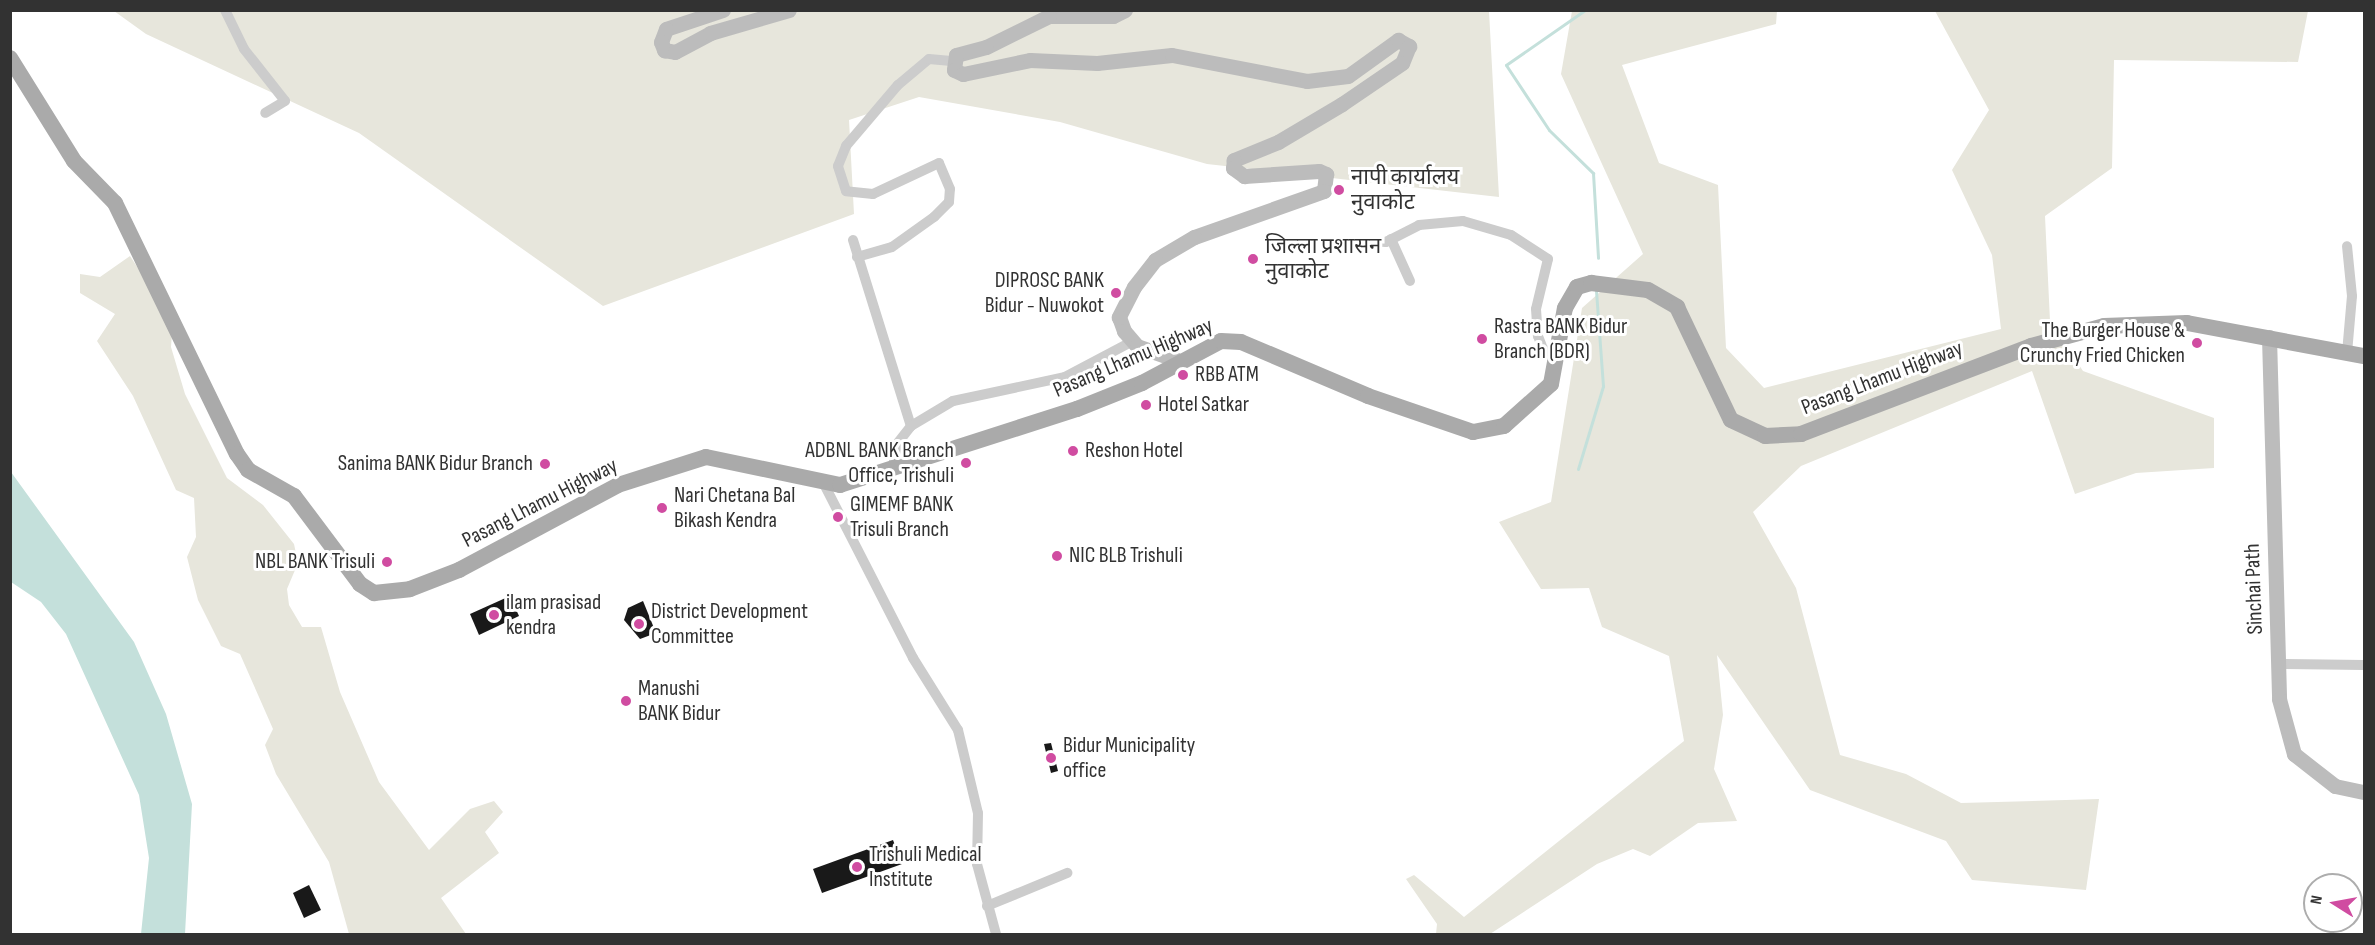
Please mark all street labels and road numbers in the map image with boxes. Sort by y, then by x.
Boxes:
street label: Pasang Lhamu Highway [1049,313,1217,403]
street label: Pasang Lhamu Highway [1798,335,1966,421]
street label: Pasang Lhamu Highway [458,453,622,553]
street label: Sinchai Path [2239,543,2269,635]

